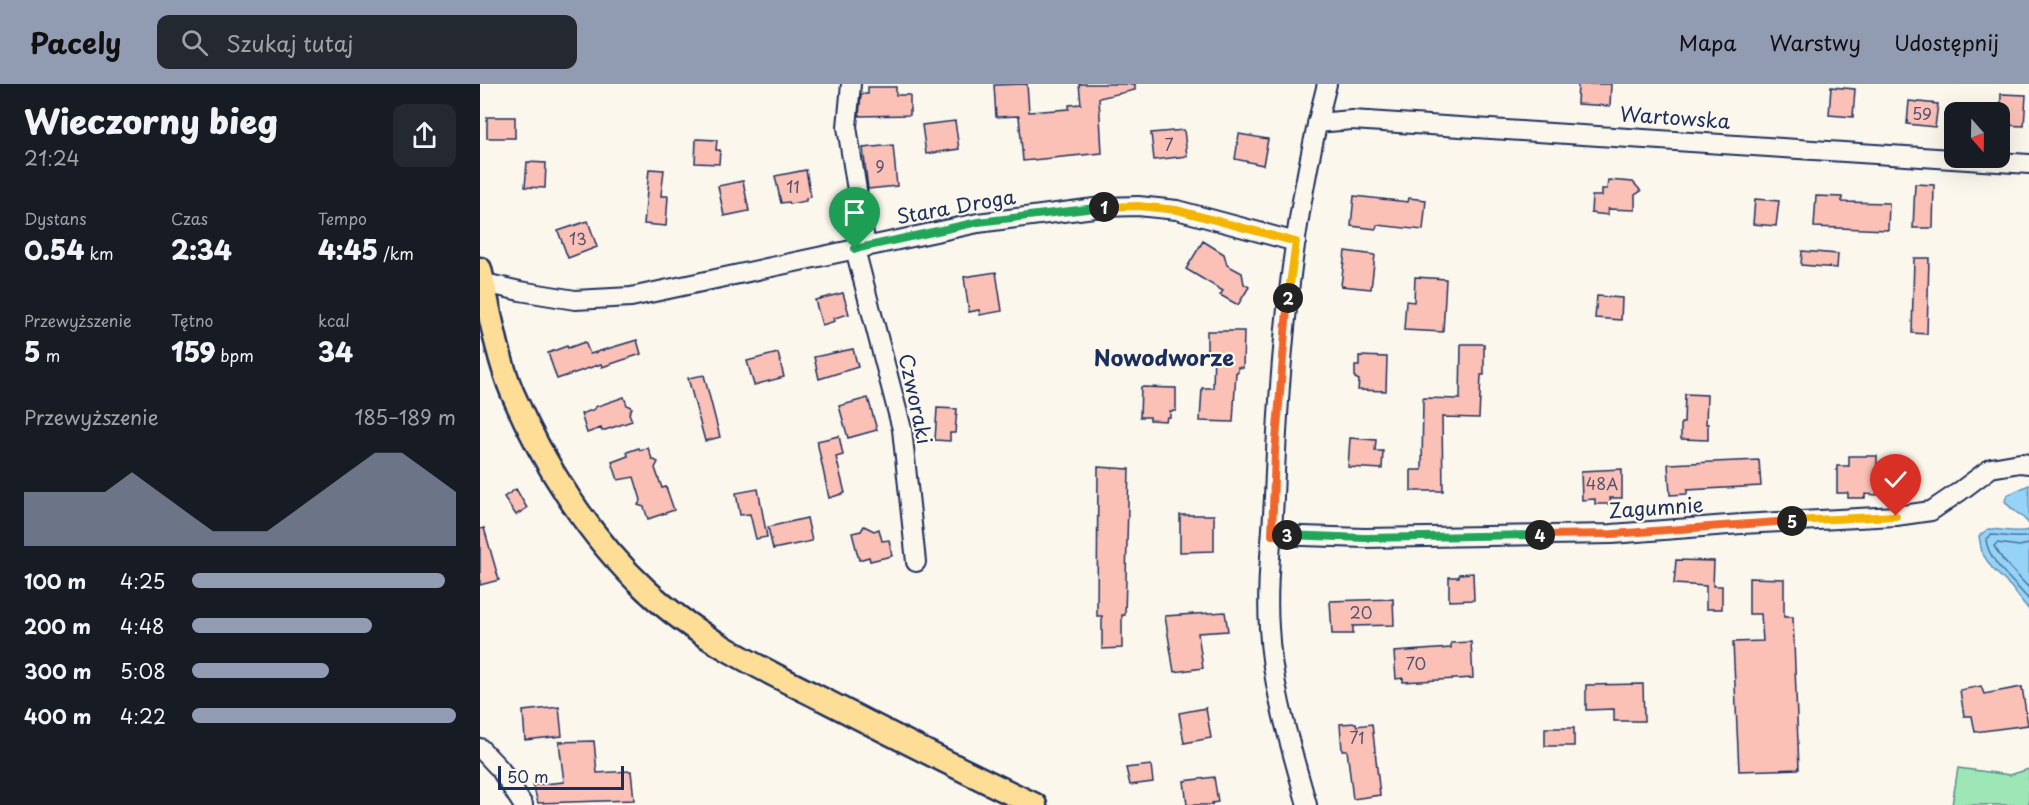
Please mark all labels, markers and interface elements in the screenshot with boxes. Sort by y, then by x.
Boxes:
search box [157,15,577,69]
text: Pacely [30,21,121,64]
icon: search [178,26,211,59]
text: Szukaj tutaj [226,26,353,59]
text: Mapa [1679,26,1737,58]
text: Warstwy [1770,26,1861,58]
text: Udostępnij [1894,26,1999,58]
text: Wieczorny bieg [24,95,278,145]
street label: Wartowska [1619,98,1732,136]
house number: 59 [1912,101,1932,125]
north arrow [1944,102,2010,168]
map controls [1944,102,2010,168]
button: share [393,104,456,167]
house number: 7 [1164,132,1174,156]
text: 21:24 [24,143,80,173]
house number: 9 [875,154,885,178]
house number: 11 [786,174,800,198]
street label: Stara Droga [894,181,1018,231]
pin [829,187,880,249]
pin: 1 [1089,192,1119,222]
text: 1 [1100,195,1108,219]
icon: arrive [838,196,871,229]
text: Dystans [24,206,87,230]
text: Czas [171,206,208,230]
text: Tempo [318,206,367,230]
house number: 13 [569,226,587,250]
text: 0.54 [24,230,84,269]
text: 2:34 [171,230,232,269]
text: 4:45 [318,230,378,269]
text: km [84,241,114,265]
text: /km [378,241,414,265]
pin: 2 [1273,283,1303,313]
text: 2 [1282,286,1294,310]
text: Przewyższenie [24,308,132,332]
text: Tętno [171,308,213,332]
text: kcal [318,308,350,332]
text: 5 [24,332,41,371]
text: 159 [171,332,215,371]
text: 34 [318,332,353,371]
district label: Nowodworze [1094,340,1234,373]
text: m [41,343,60,367]
text: bpm [215,343,254,367]
street label: Czworaki [892,351,940,447]
text: Przewyższenie [24,402,159,432]
text: 185–189 m [355,402,456,432]
pin [1870,454,1921,516]
icon: check [1879,463,1912,496]
house number: 48A [1586,471,1618,495]
street label: Zagumnie [1607,489,1704,525]
pin: 5 [1777,506,1807,536]
text: 5 [1787,509,1797,533]
pin: 3 [1272,520,1302,550]
pin: 4 [1525,520,1555,550]
text: 3 [1282,523,1292,547]
text: 4 [1535,523,1545,547]
text: 100 m [24,566,86,596]
text: 4:25 [120,566,165,596]
house number: 20 [1350,600,1372,624]
text: 200 m [24,611,91,641]
text: 4:48 [120,611,164,641]
house number: 70 [1406,651,1426,675]
text: 300 m [24,656,92,686]
text: 5:08 [120,656,166,686]
text: 400 m [24,701,92,731]
text: 4:22 [120,701,166,731]
house number: 71 [1350,725,1365,749]
scale bar [498,763,624,790]
text: 50 m [507,764,548,788]

